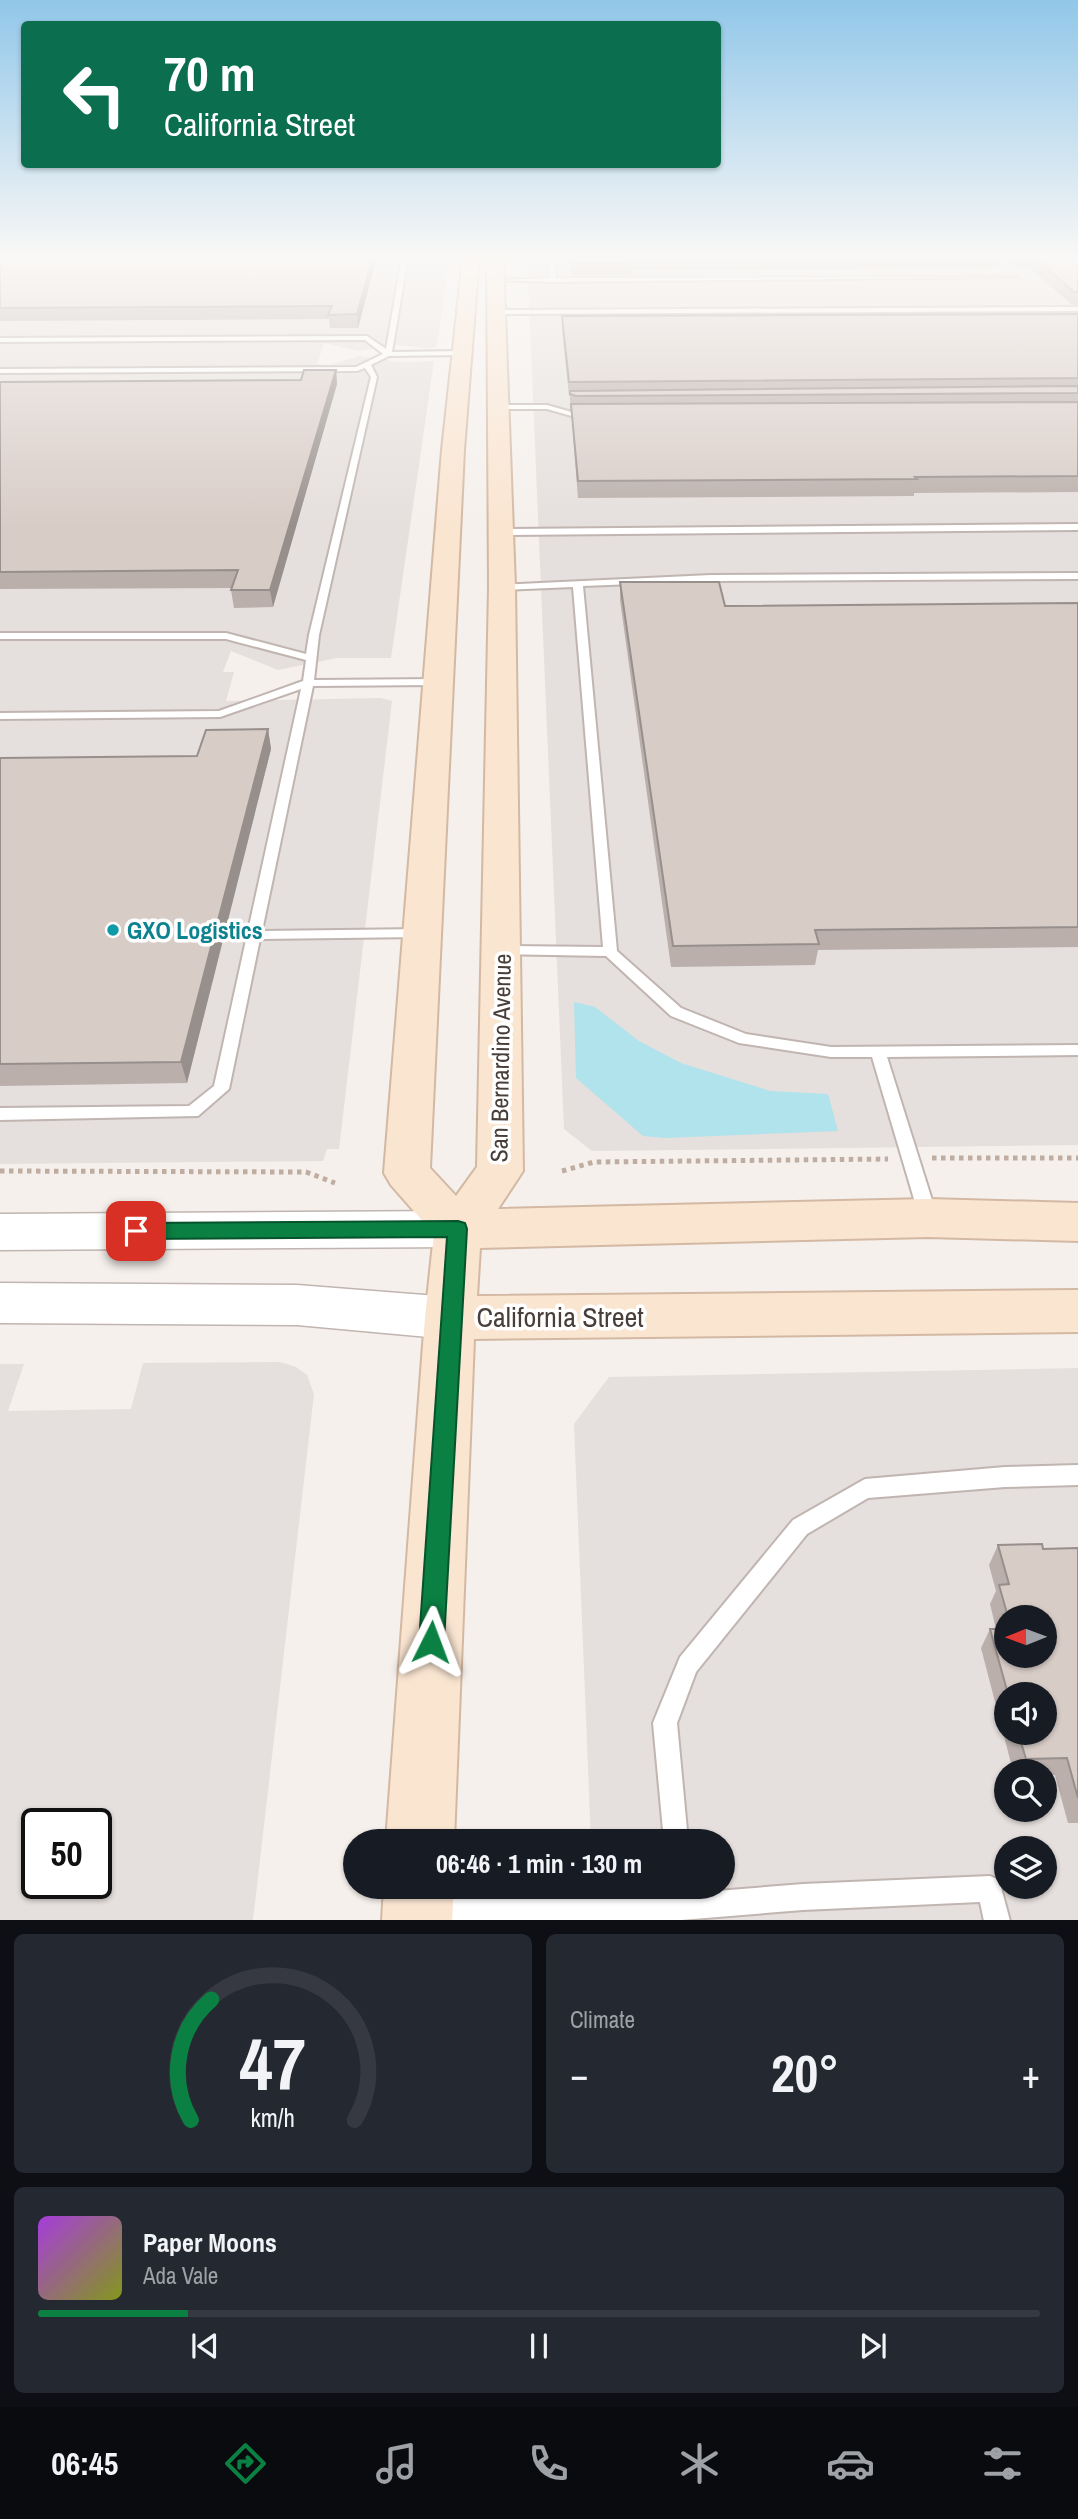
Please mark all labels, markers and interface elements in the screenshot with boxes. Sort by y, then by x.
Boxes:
text: 70 m [164,40,256,106]
icon: left [49,49,140,140]
text: California Street [164,103,355,146]
place label: GXO Logistics [127,914,263,946]
marker: GXO Logistics [105,922,121,938]
street label: San Bernardino Avenue [482,953,518,1163]
pin [106,1201,166,1261]
icon: arrive [117,1212,155,1250]
street label: California Street [476,1298,644,1336]
position arrow [394,1605,468,1679]
north arrow [994,1605,1057,1668]
map controls [994,1605,1057,1899]
button: sound [994,1682,1057,1745]
button: search [994,1759,1057,1822]
speed limit sign: 50 [21,1808,112,1899]
button: layers [994,1836,1057,1899]
text: 06:46 · 1 min · 130 m [436,1846,642,1881]
text: Climate [570,2004,635,2035]
text: 47 [240,2015,306,2113]
text: 20° [771,2038,839,2108]
text: − [570,2049,588,2100]
text: + [1022,2049,1040,2100]
text: km/h [251,2100,295,2134]
text: Paper Moons [143,2225,277,2260]
text: Ada Vale [143,2260,218,2291]
icon: previous [186,2327,224,2365]
icon: pause [520,2327,558,2365]
icon: next [854,2327,892,2365]
icon: directions [221,2439,270,2488]
icon: music [372,2439,421,2488]
icon: phone [524,2439,573,2488]
icon: climate [675,2439,724,2488]
icon: car [826,2439,875,2488]
icon: filters [978,2439,1027,2488]
text: 06:45 [51,2442,118,2485]

